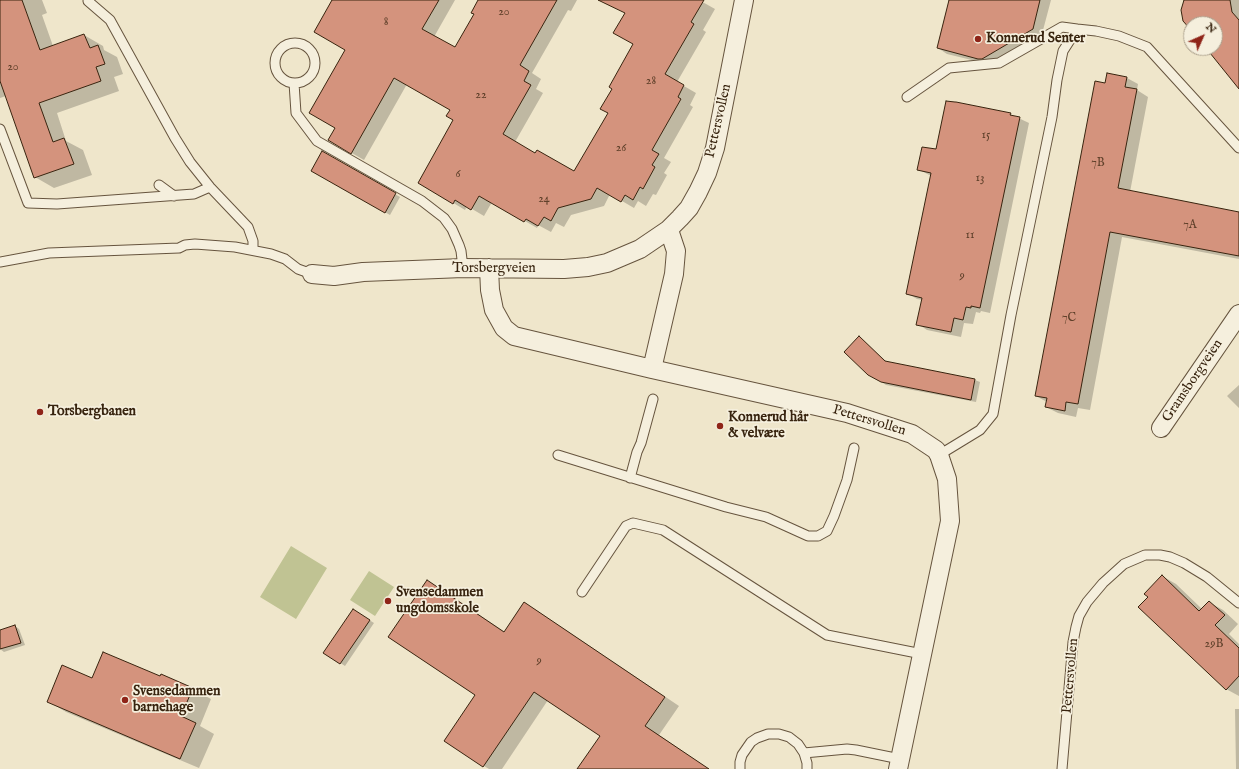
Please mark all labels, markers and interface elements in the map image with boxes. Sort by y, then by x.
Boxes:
house number: 20 [498,6,510,20]
house number: 8 [384,16,388,30]
north arrow [1183,16,1223,56]
text: N [1202,20,1219,37]
place label: Konnerud Senter [986,31,1085,47]
marker: Konnerud Senter [973,34,983,44]
house number: 20 [7,61,19,75]
house number: 28 [646,75,656,89]
street label: Pettersvollen [702,82,736,160]
house number: 22 [475,89,487,103]
house number: 15 [982,129,990,143]
house number: 26 [616,142,626,156]
house number: 7B [1091,157,1105,171]
house number: 6 [455,168,461,182]
house number: 13 [976,172,984,186]
house number: 24 [538,193,550,207]
house number: 7A [1183,219,1197,233]
house number: 11 [966,229,974,243]
street label: Torsbergveien [452,261,536,277]
house number: 9 [959,270,965,284]
house number: 7C [1062,312,1076,326]
street label: Gramsborgveien [1159,336,1227,426]
street label: Pettersvollen [830,402,908,440]
place label: Torsbergbanen [48,404,136,420]
marker: Torsbergbanen [35,407,45,417]
place label: Konnerud hår & velvære [728,410,808,442]
marker: Konnerud hår & velvære [715,421,725,431]
place label: Svensedammen ungdomsskole [396,585,483,618]
marker: Svensedammen ungdomsskole [383,596,393,606]
street label: Pettersvollen [1059,638,1083,714]
house number: 29B [1205,638,1223,652]
house number: 9 [536,655,542,669]
place label: Svensedammen barnehage [133,684,220,716]
marker: Svensedammen barnehage [120,695,130,705]

